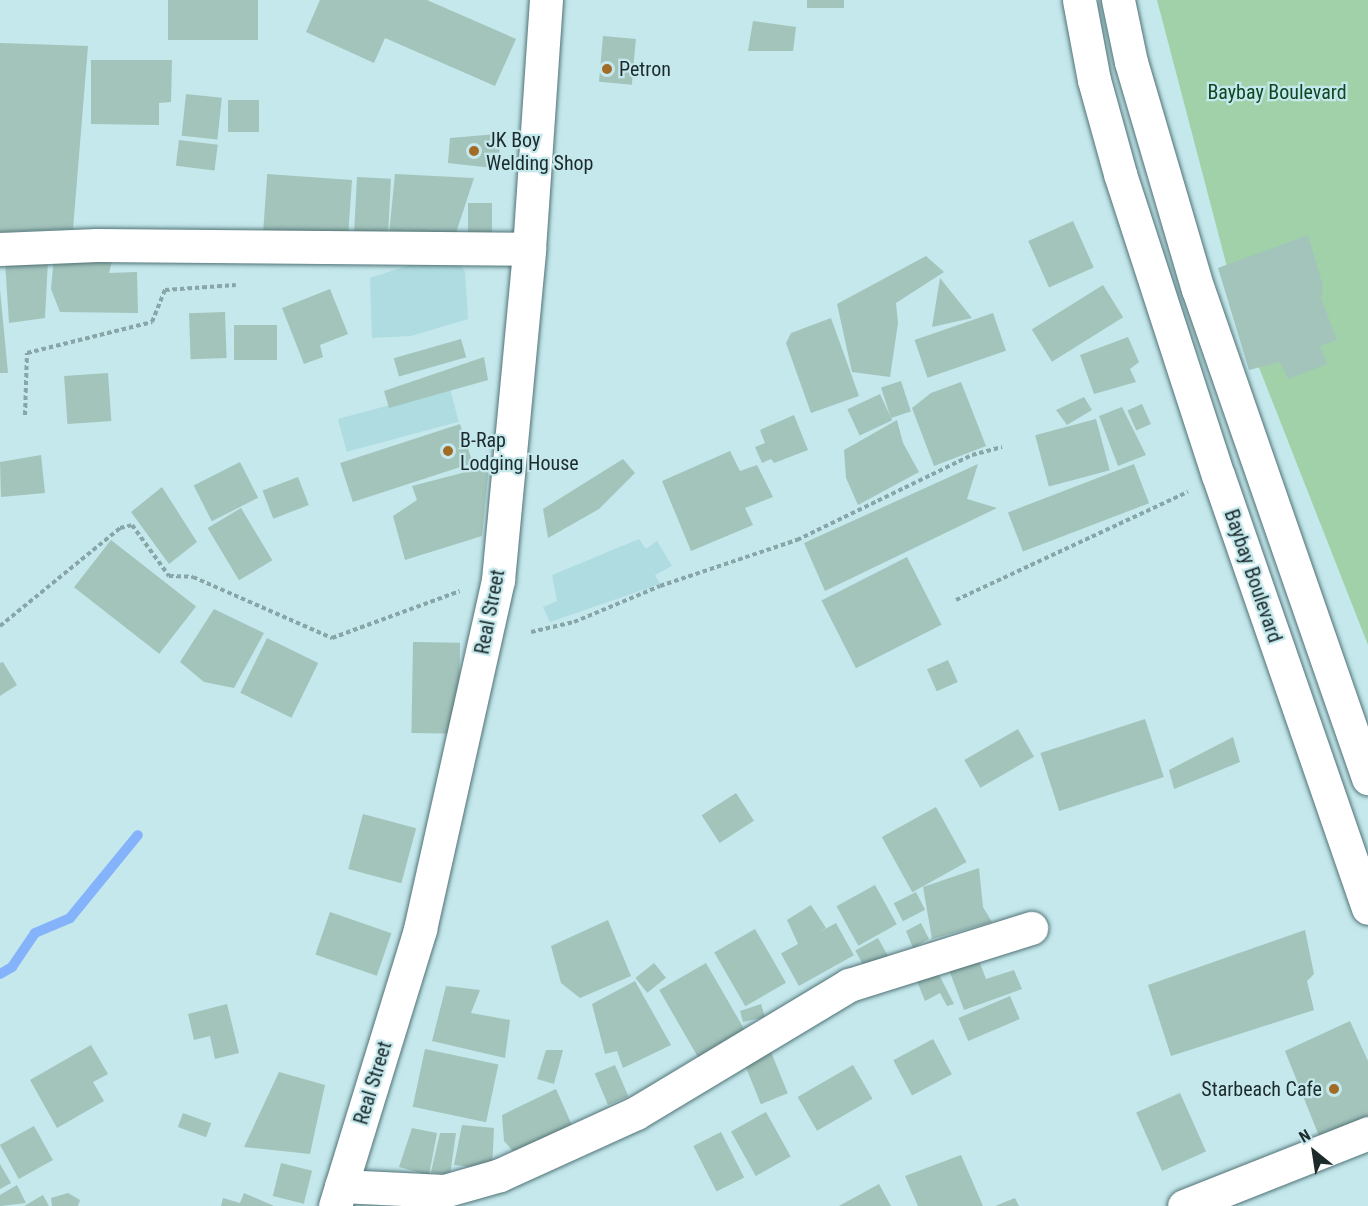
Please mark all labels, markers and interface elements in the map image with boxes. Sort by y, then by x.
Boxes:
place label: Petron [619,57,671,81]
marker: Petron [600,62,614,76]
park label: Baybay Boulevard [1207,80,1347,104]
place label: JK Boy Welding Shop [486,128,593,175]
marker: JK Boy Welding Shop [467,144,481,158]
place label: B-Rap Lodging House [460,428,579,475]
marker: B-Rap Lodging House [441,444,455,458]
street label: Baybay Boulevard [1219,506,1287,646]
street label: Real Street [470,568,510,656]
street label: Real Street [349,1039,397,1127]
place label: Starbeach Cafe [1201,1077,1322,1101]
marker: Starbeach Cafe [1327,1082,1341,1096]
north arrow [1284,1122,1344,1182]
text: N [1296,1125,1314,1147]

